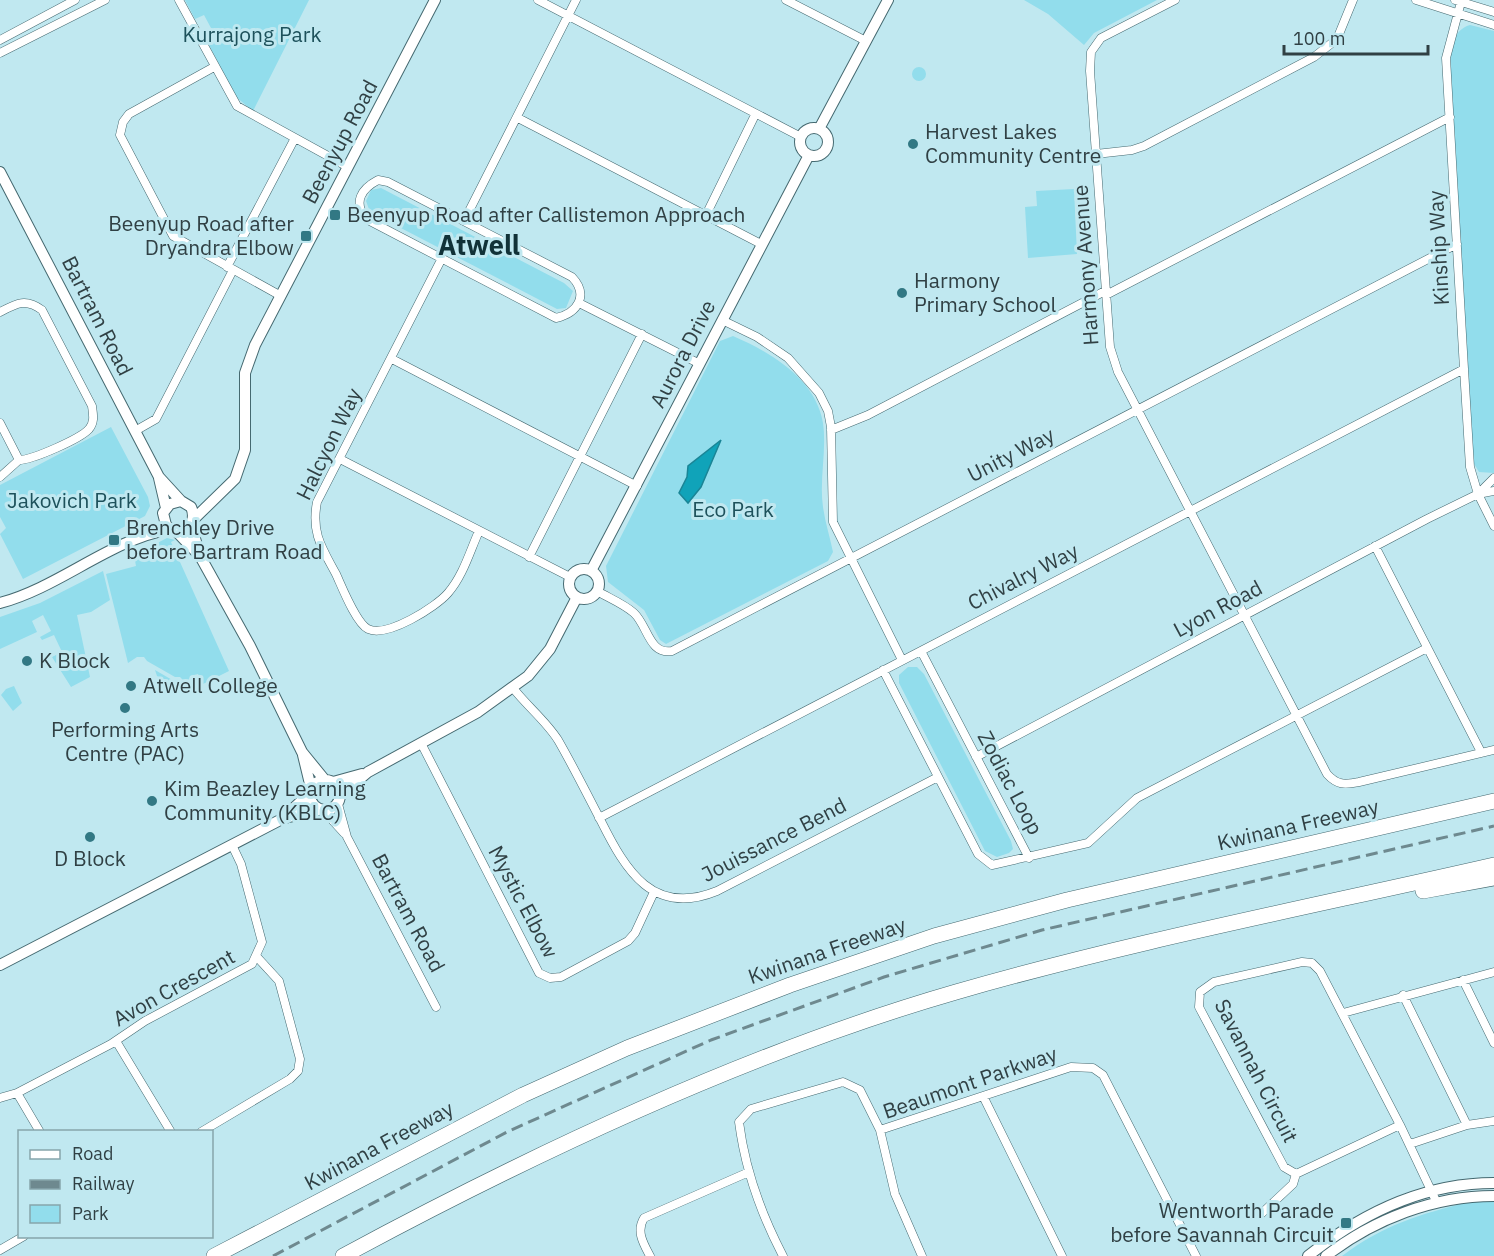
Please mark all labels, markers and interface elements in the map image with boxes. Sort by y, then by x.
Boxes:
scale bar [1284,18,1428,56]
park label: Kurrajong Park [182,20,322,48]
text: 100 m [1293,27,1345,50]
street label: Beenyup Road [295,75,383,208]
place label: Harvest Lakes Community Centre [925,117,1101,169]
marker: Harvest Lakes Community Centre [906,137,920,151]
street label: Harmony Avenue [1065,184,1105,346]
street label: Kinship Way [1421,189,1455,306]
place label: Beenyup Road after Callistemon Approach [347,200,745,228]
marker: Beenyup Road after Callistemon Approach [328,208,342,222]
place label: Beenyup Road after Dryandra Elbow [108,209,294,261]
district label: Atwell [438,227,520,262]
marker: Beenyup Road after Dryandra Elbow [299,229,313,243]
street label: Bartram Road [56,251,140,380]
place label: Harmony Primary School [914,266,1057,318]
marker: Harmony Primary School [895,286,909,300]
street label: Aurora Drive [643,295,721,412]
street label: Halcyon Way [289,382,368,504]
street label: Unity Way [962,420,1059,488]
park label: Jakovich Park [7,486,137,514]
park label: Eco Park [692,495,774,523]
place label: Brenchley Drive before Bartram Road [126,513,323,565]
marker: Brenchley Drive before Bartram Road [107,533,121,547]
street label: Chivalry Way [962,536,1083,616]
street label: Lyon Road [1168,573,1267,643]
place label: K Block [39,646,110,674]
marker: K Block [20,654,34,668]
place label: Atwell College [143,671,278,699]
marker: Atwell College [124,679,138,693]
marker: Performing Arts Centre (PAC) [118,701,132,715]
place label: Performing Arts Centre (PAC) [51,715,199,767]
street label: Zodiac Loop [972,726,1050,839]
place label: Kim Beazley Learning Community (KBLC) [164,774,366,826]
street label: Jouissance Bend [696,790,851,888]
street label: Kwinana Freeway [1214,792,1382,856]
marker: Kim Beazley Learning Community (KBLC) [145,794,159,808]
marker: D Block [83,830,97,844]
street label: Mystic Elbow [483,840,565,963]
place label: D Block [54,844,126,872]
street label: Bartram Road [366,848,452,977]
street label: Kwinana Freeway [744,910,910,990]
street label: Avon Crescent [107,942,240,1032]
street label: Savannah Circuit [1209,994,1305,1147]
street label: Beaumont Parkway [879,1039,1061,1125]
street label: Kwinana Freeway [299,1094,458,1196]
legend [18,1130,213,1238]
text: Road [72,1142,113,1165]
text: Railway [72,1172,134,1195]
place label: Wentworth Parade before Savannah Circuit [1110,1196,1334,1248]
text: Park [72,1202,109,1225]
marker: Wentworth Parade before Savannah Circuit [1339,1216,1353,1230]

